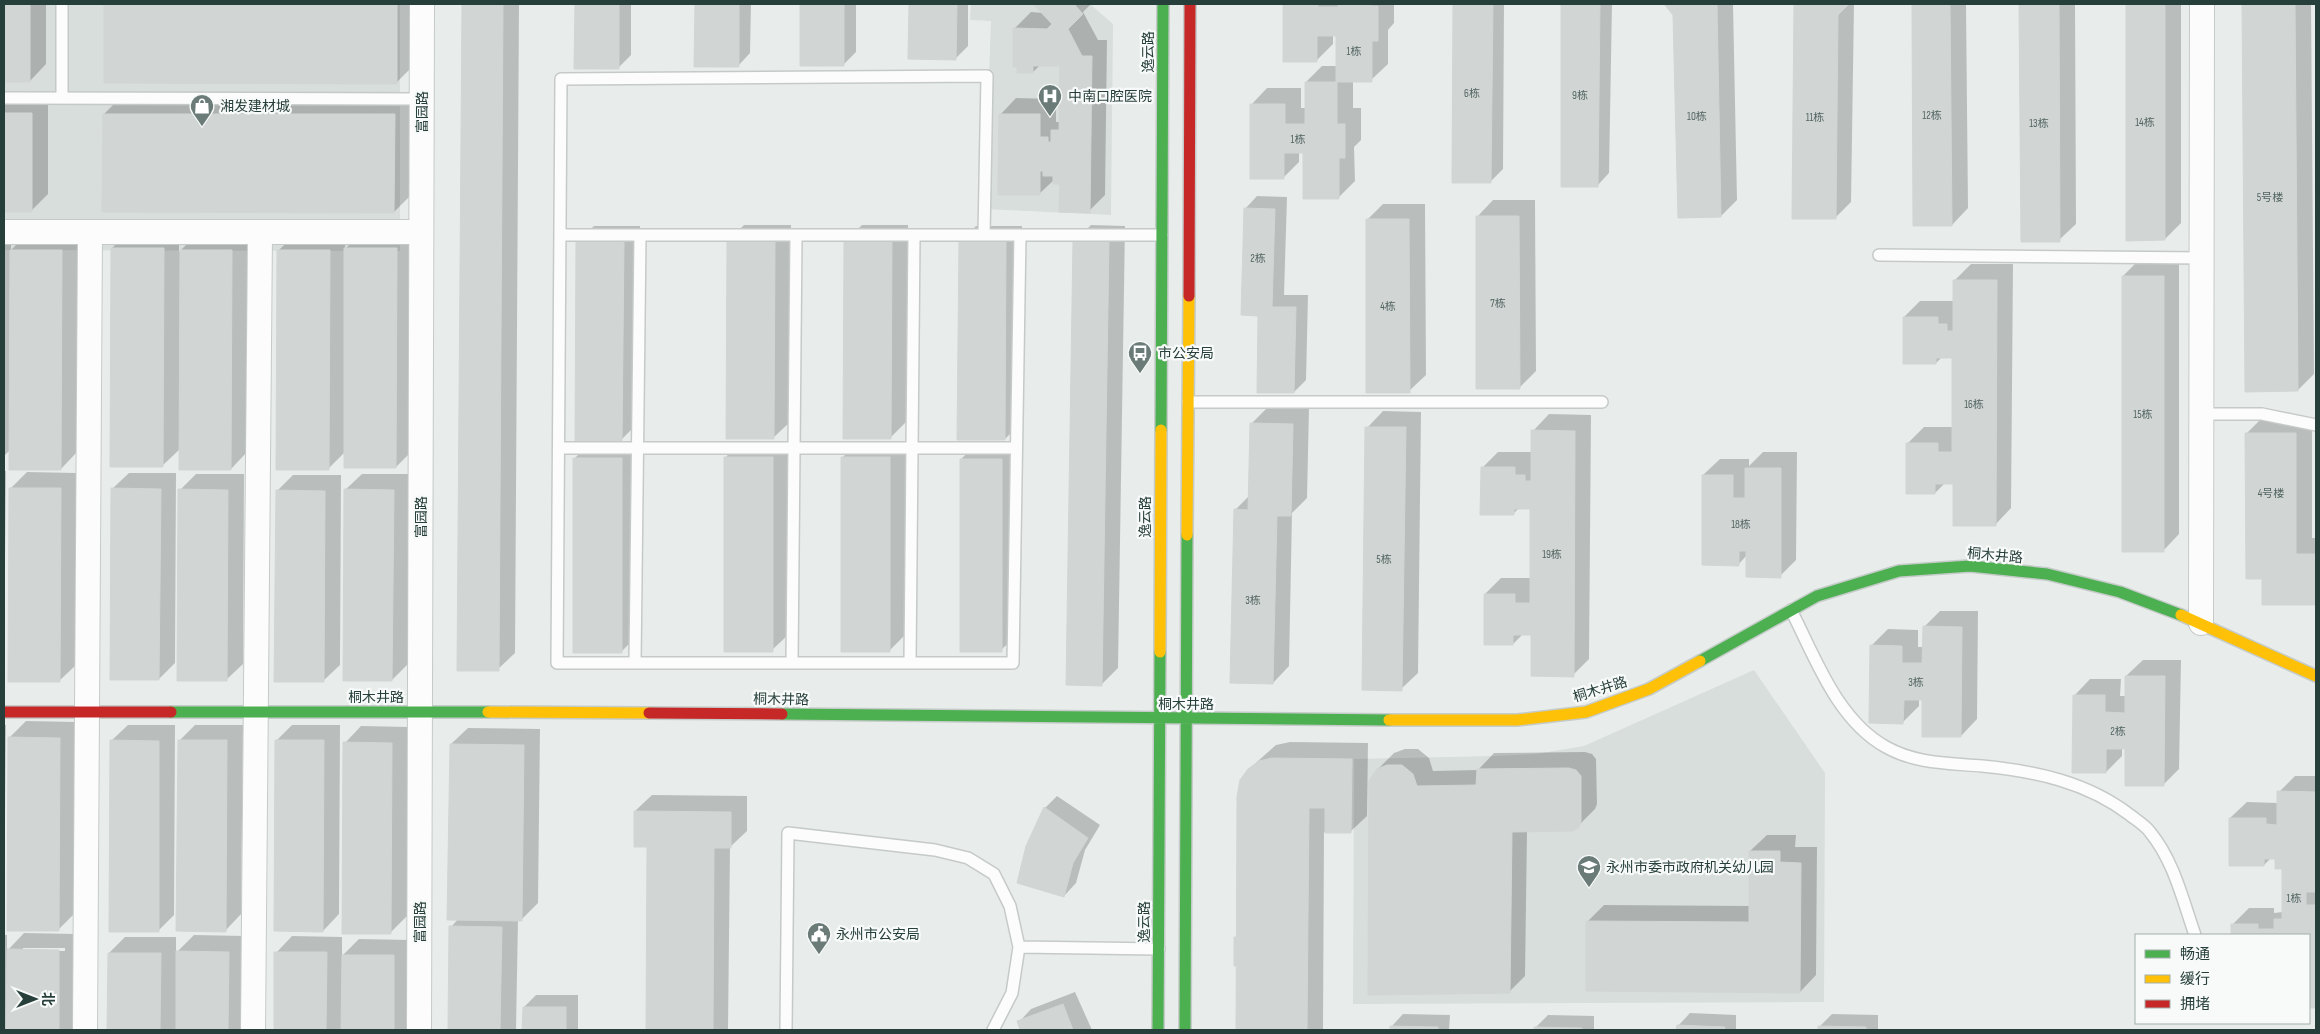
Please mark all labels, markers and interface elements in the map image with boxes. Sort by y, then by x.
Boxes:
street label: 逸云路 [1140,31,1157,73]
house number: 1栋 [1347,45,1361,58]
hospital icon: 中南口腔医院 [1037,83,1063,117]
house number: 6栋 [1464,87,1480,100]
place label: 中南口腔医院 [1068,88,1152,105]
house number: 9栋 [1572,89,1588,102]
street label: 富园路 [414,91,431,133]
shop icon: 湘发建材城 [189,93,215,127]
place label: 湘发建材城 [220,98,290,115]
house number: 12栋 [1922,109,1942,122]
house number: 10栋 [1687,110,1707,123]
house number: 11栋 [1806,111,1824,124]
house number: 14栋 [2135,116,2155,129]
house number: 13栋 [2029,117,2049,130]
house number: 1栋 [1291,133,1305,146]
house number: 5号楼 [2257,191,2283,204]
house number: 2栋 [1250,252,1266,265]
house number: 7栋 [1490,297,1506,310]
house number: 4栋 [1380,300,1396,313]
bus stop icon: 市公安局 [1127,340,1153,374]
place label: 市公安局 [1158,345,1214,362]
house number: 16栋 [1964,398,1984,411]
house number: 15栋 [2133,408,2153,421]
house number: 4号楼 [2258,487,2284,500]
street label: 富园路 [413,496,430,538]
street label: 逸云路 [1137,496,1154,538]
house number: 18栋 [1731,518,1751,531]
street label: 桐木井路 [1966,545,2024,566]
house number: 19栋 [1542,548,1562,561]
house number: 5栋 [1376,553,1392,566]
house number: 3栋 [1245,594,1261,607]
street label: 桐木井路 [1571,673,1629,706]
house number: 3栋 [1908,676,1924,689]
street label: 桐木井路 [348,689,404,706]
street label: 桐木井路 [753,691,809,708]
street label: 桐木井路 [1158,696,1214,713]
house number: 2栋 [2110,725,2126,738]
school or university icon: 永州市委市政府机关幼儿园 [1576,854,1602,888]
place label: 永州市委市政府机关幼儿园 [1606,859,1774,876]
house number: 1栋 [2287,892,2301,905]
street label: 富园路 [412,901,429,943]
street label: 逸云路 [1136,901,1153,943]
public building icon: 永州市公安局 [806,921,832,955]
place label: 永州市公安局 [836,926,920,943]
legend [2135,934,2310,1024]
text: 畅通 [2180,945,2210,964]
text: 缓行 [2180,970,2210,989]
north arrow [10,974,60,1024]
text: 北 [39,992,56,1006]
text: 拥堵 [2180,995,2210,1014]

